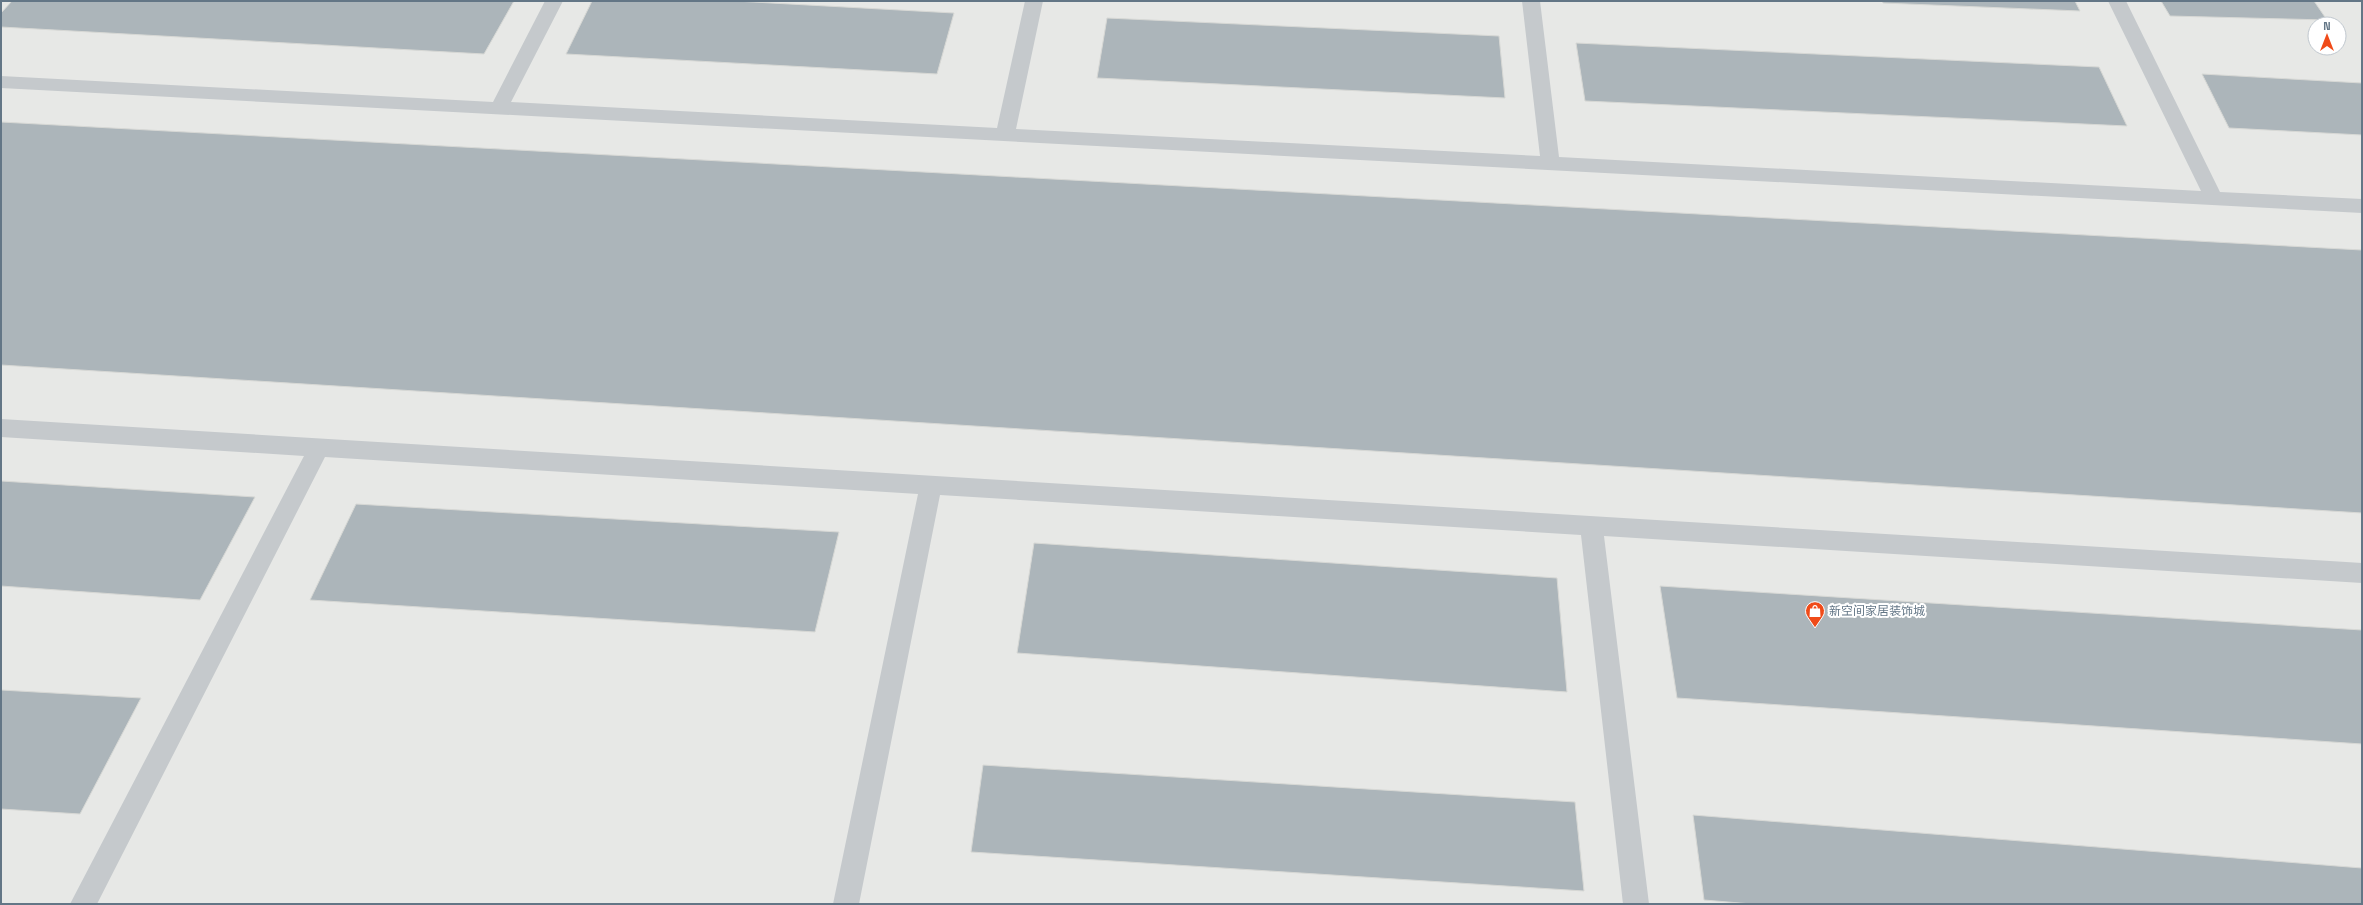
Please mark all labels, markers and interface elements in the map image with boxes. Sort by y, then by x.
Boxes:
north arrow [2307,16,2347,56]
text: N [2323,19,2331,33]
shop icon: 新空间家居装饰城 [1804,600,1826,628]
place label: 新空间家居装饰城 [1829,603,1925,619]

